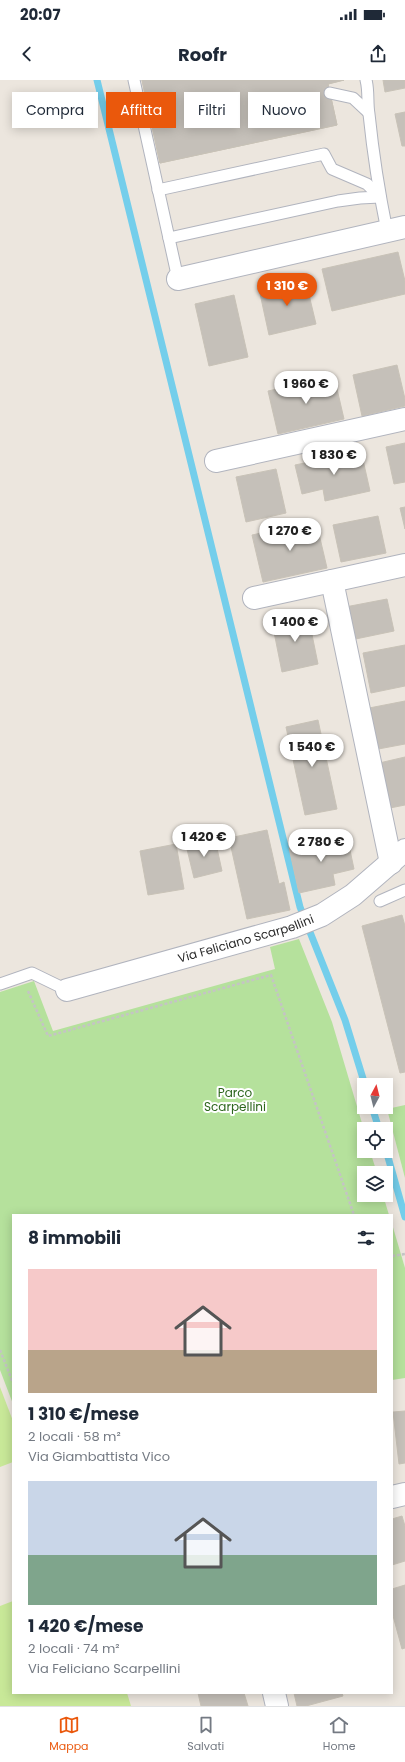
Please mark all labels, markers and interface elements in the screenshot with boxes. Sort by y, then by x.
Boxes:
text: 20:07 [20,4,60,25]
text: Roofr [178,42,227,67]
icon: back [16,43,38,65]
icon: share [367,43,389,65]
chip: Compra [12,92,98,128]
chip: Affitta [106,92,176,128]
chip: Filtri [184,92,240,128]
chip: Nuovo [248,92,320,128]
pin: 1 310 € [250,273,324,307]
text: 1 310 € [266,276,308,295]
pin: 1 960 € [269,371,343,405]
text: 1 960 € [283,374,329,393]
pin: 1 830 € [297,442,371,476]
text: 1 830 € [311,445,357,464]
pin: 1 270 € [253,518,327,552]
text: 1 270 € [268,521,312,540]
pin: 1 400 € [258,609,332,643]
text: 1 400 € [272,612,318,631]
pin: 1 540 € [275,734,349,768]
text: 1 540 € [289,737,335,756]
pin: 1 420 € [167,824,241,858]
text: 1 420 € [181,827,227,846]
pin: 2 780 € [284,829,358,863]
text: 2 780 € [297,832,345,851]
street label: Via Feliciano Scarpellini [176,910,316,967]
north arrow [357,1078,393,1114]
map controls [357,1078,393,1202]
park label: Parco Scarpellini [204,1084,266,1115]
button: locate [357,1122,393,1158]
button: layers [357,1166,393,1202]
text: 8 immobili [28,1226,121,1250]
icon: filters [355,1227,377,1249]
icon: home [167,1295,239,1367]
text: 1 310 €/mese [28,1402,139,1426]
text: 2 locali · 58 m² [28,1427,121,1446]
text: Via Giambattista Vico [28,1447,170,1466]
icon: home [167,1507,239,1579]
text: 1 420 €/mese [28,1614,144,1638]
text: 2 locali · 74 m² [28,1639,120,1658]
text: Via Feliciano Scarpellini [28,1659,180,1678]
tab: Mappa [49,1714,89,1755]
tab: Salvati [187,1714,224,1755]
tab: Home [323,1714,356,1755]

